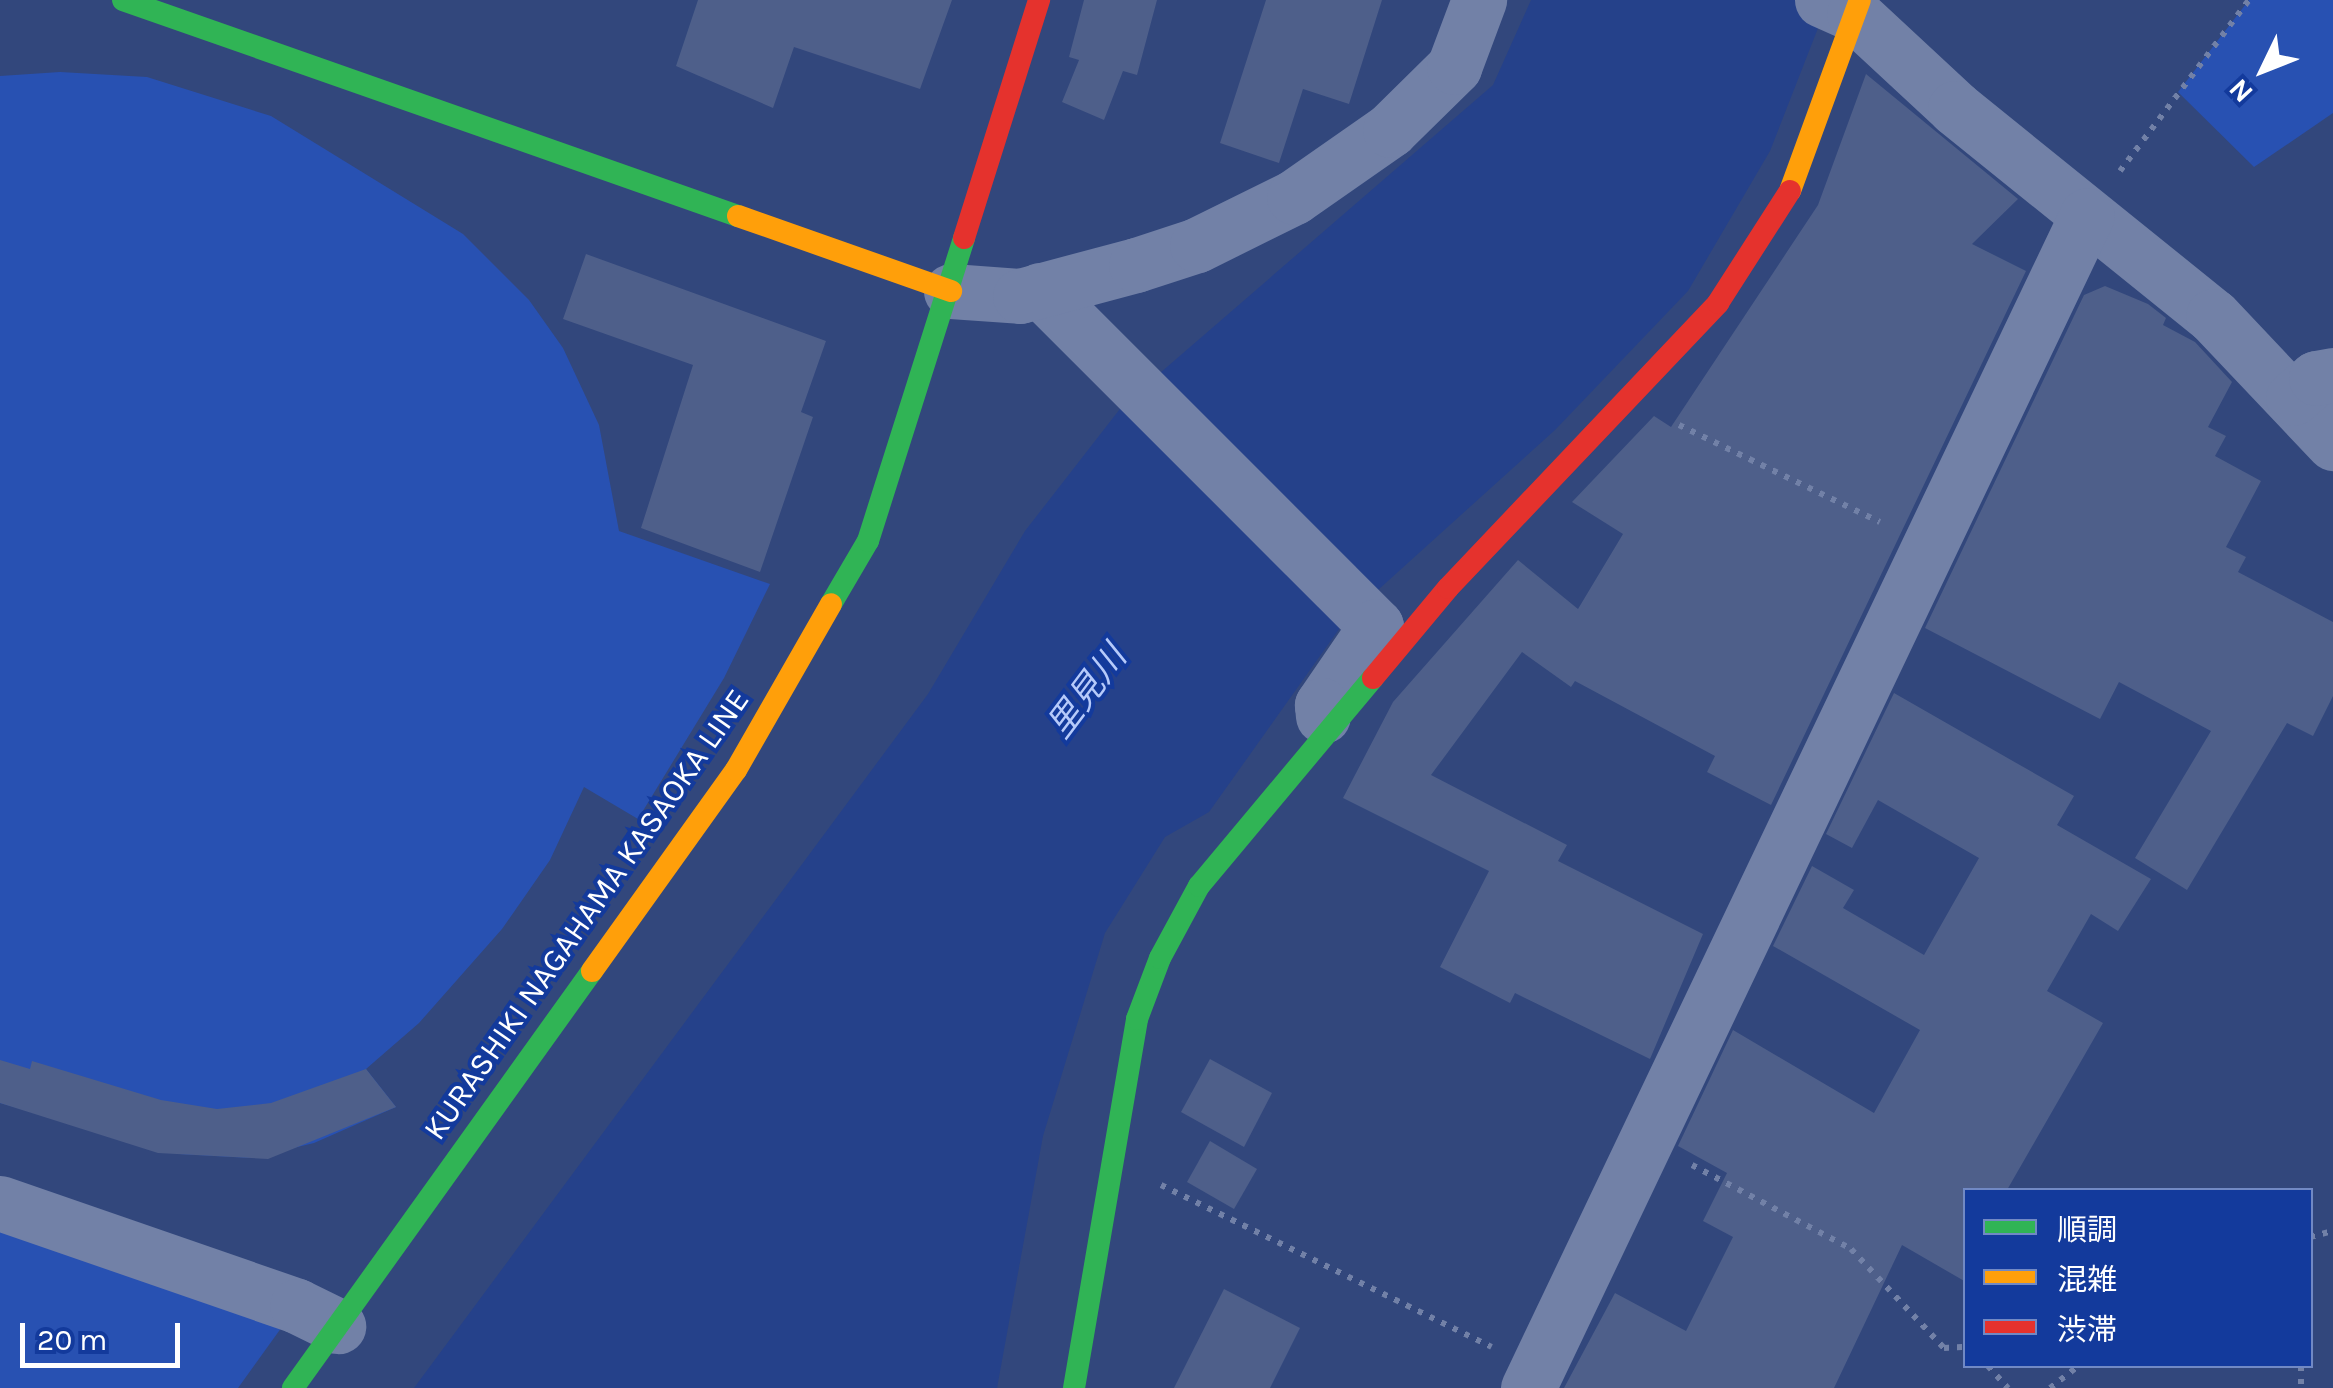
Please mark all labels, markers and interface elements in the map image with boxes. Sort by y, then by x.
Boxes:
north arrow [2213,20,2313,120]
text: N [2222,72,2260,109]
water label: 里見川 [1039,637,1135,747]
street label: KURASHIKI NAGAHAMA KASAOKA LINE [416,682,758,1148]
legend [1963,1188,2313,1368]
text: 順調 [2057,1212,2117,1248]
text: 混雑 [2057,1262,2117,1298]
scale bar [25,1303,185,1365]
text: 渋滞 [2057,1312,2117,1348]
text: 20 m [37,1322,107,1358]

